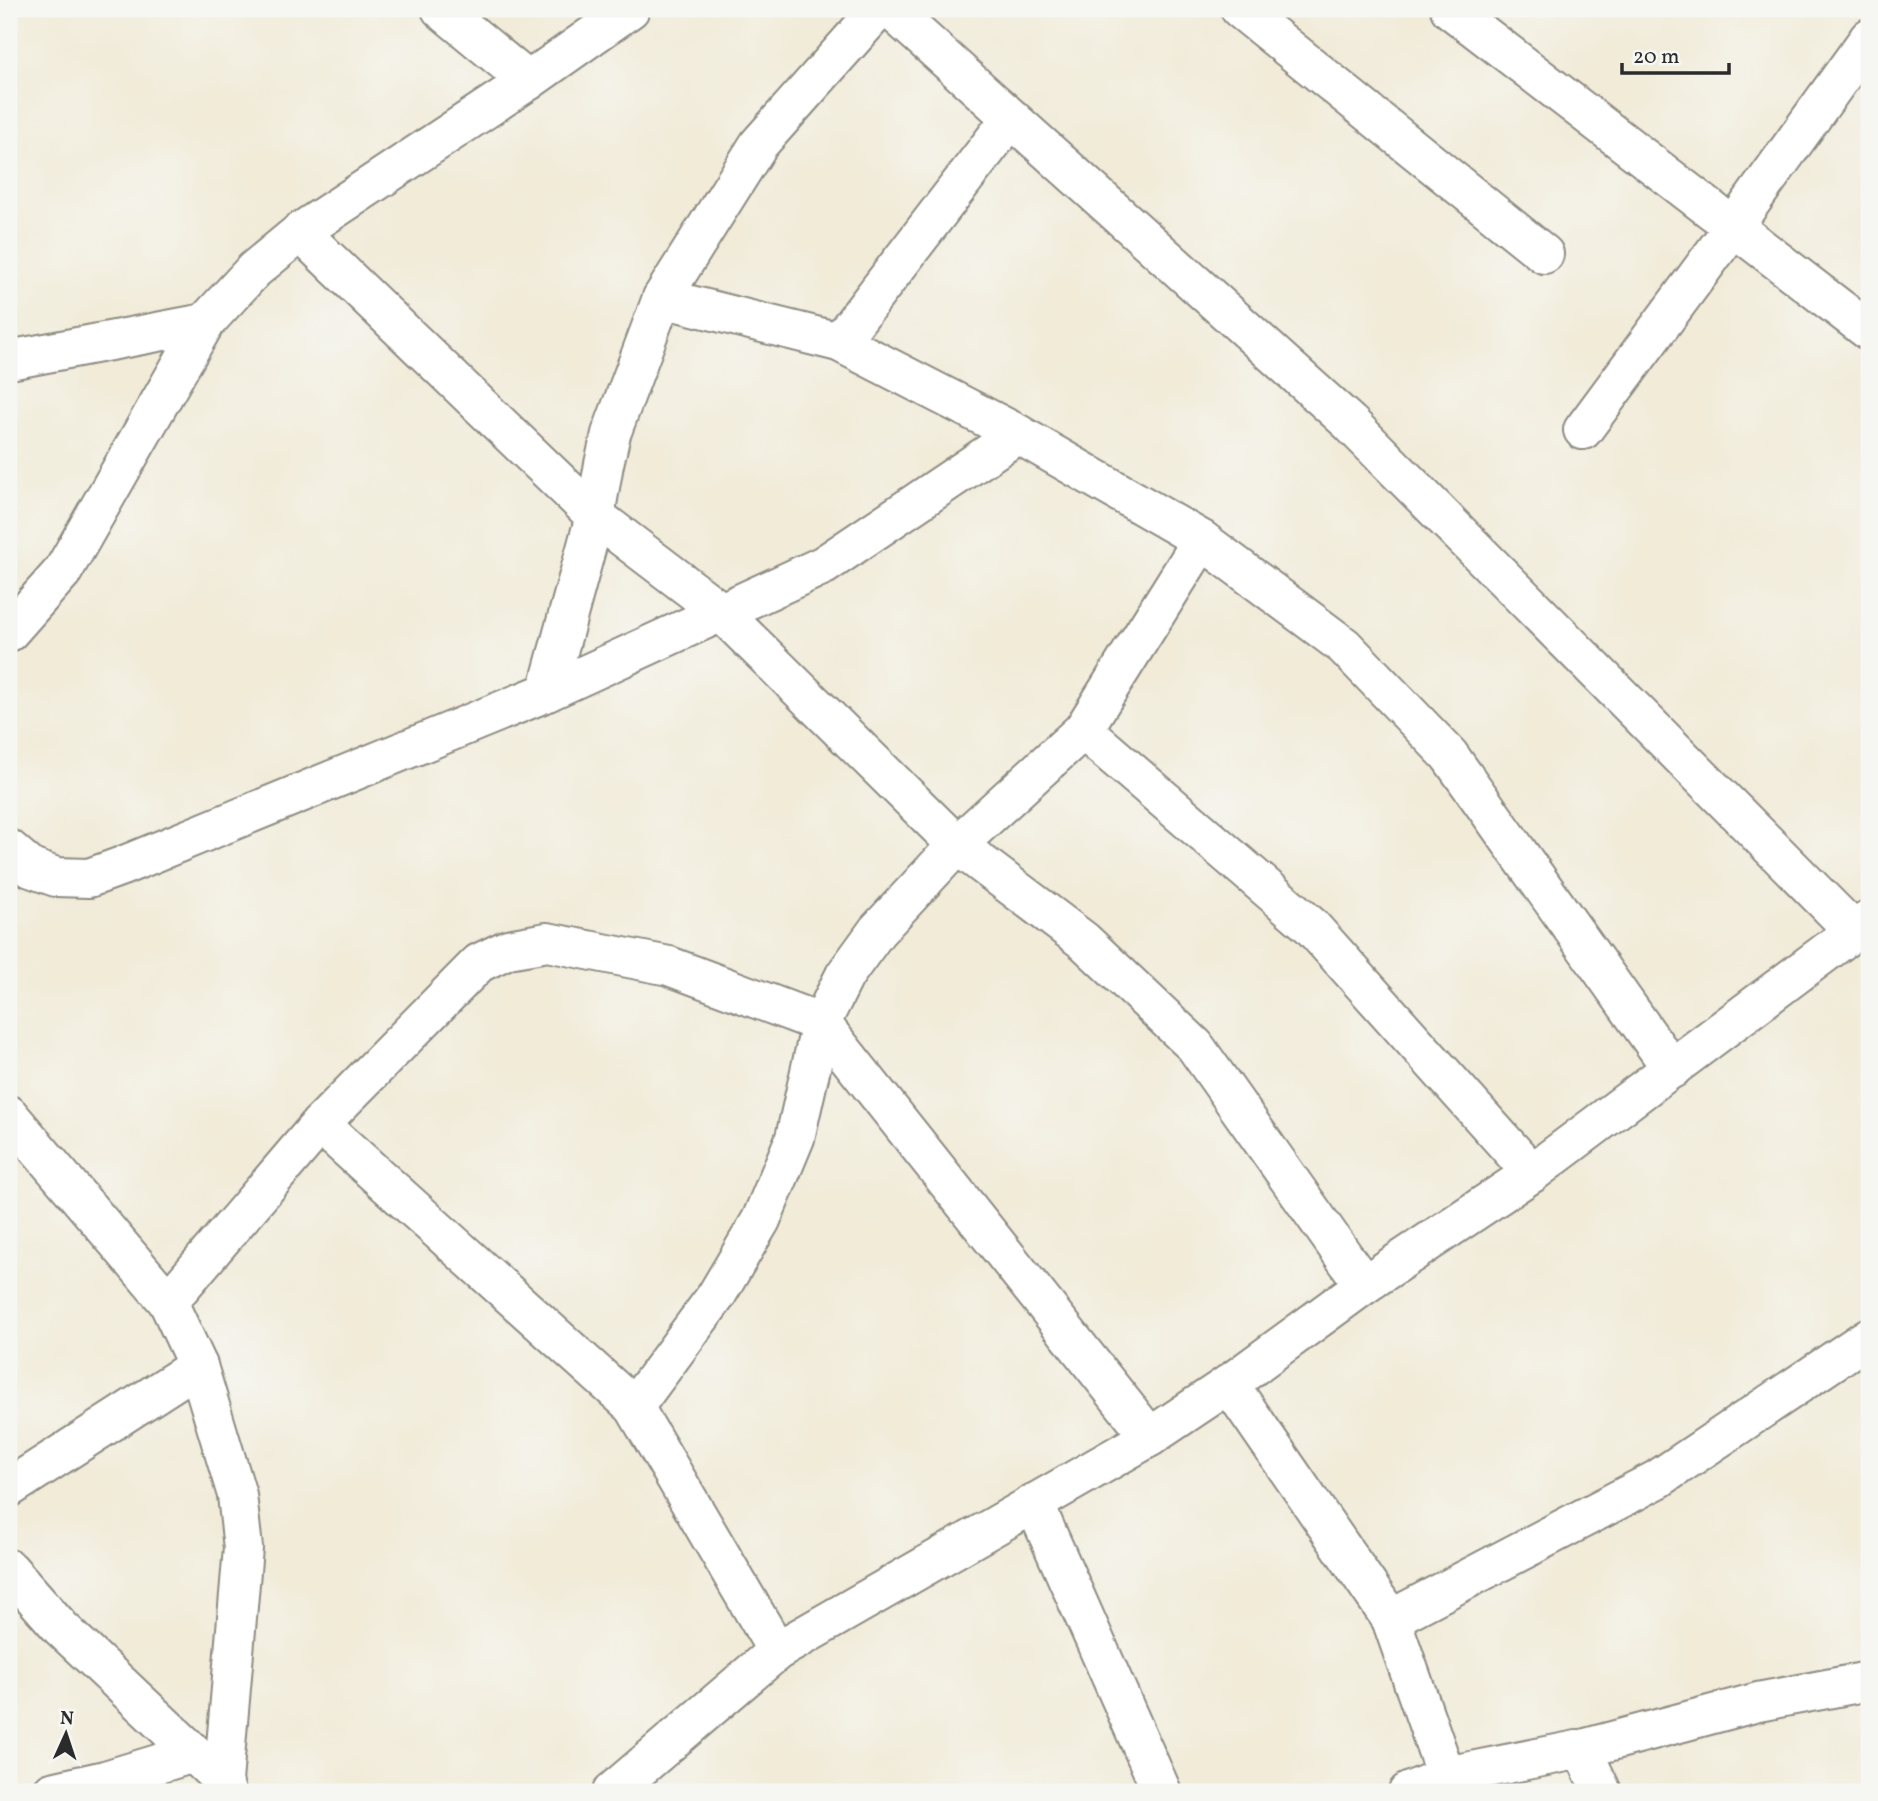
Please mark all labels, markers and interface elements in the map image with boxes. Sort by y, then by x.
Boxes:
scale bar [1622,32,1729,76]
text: 20 m [1633,43,1679,72]
north arrow [32,1700,102,1770]
text: N [59,1706,75,1732]

